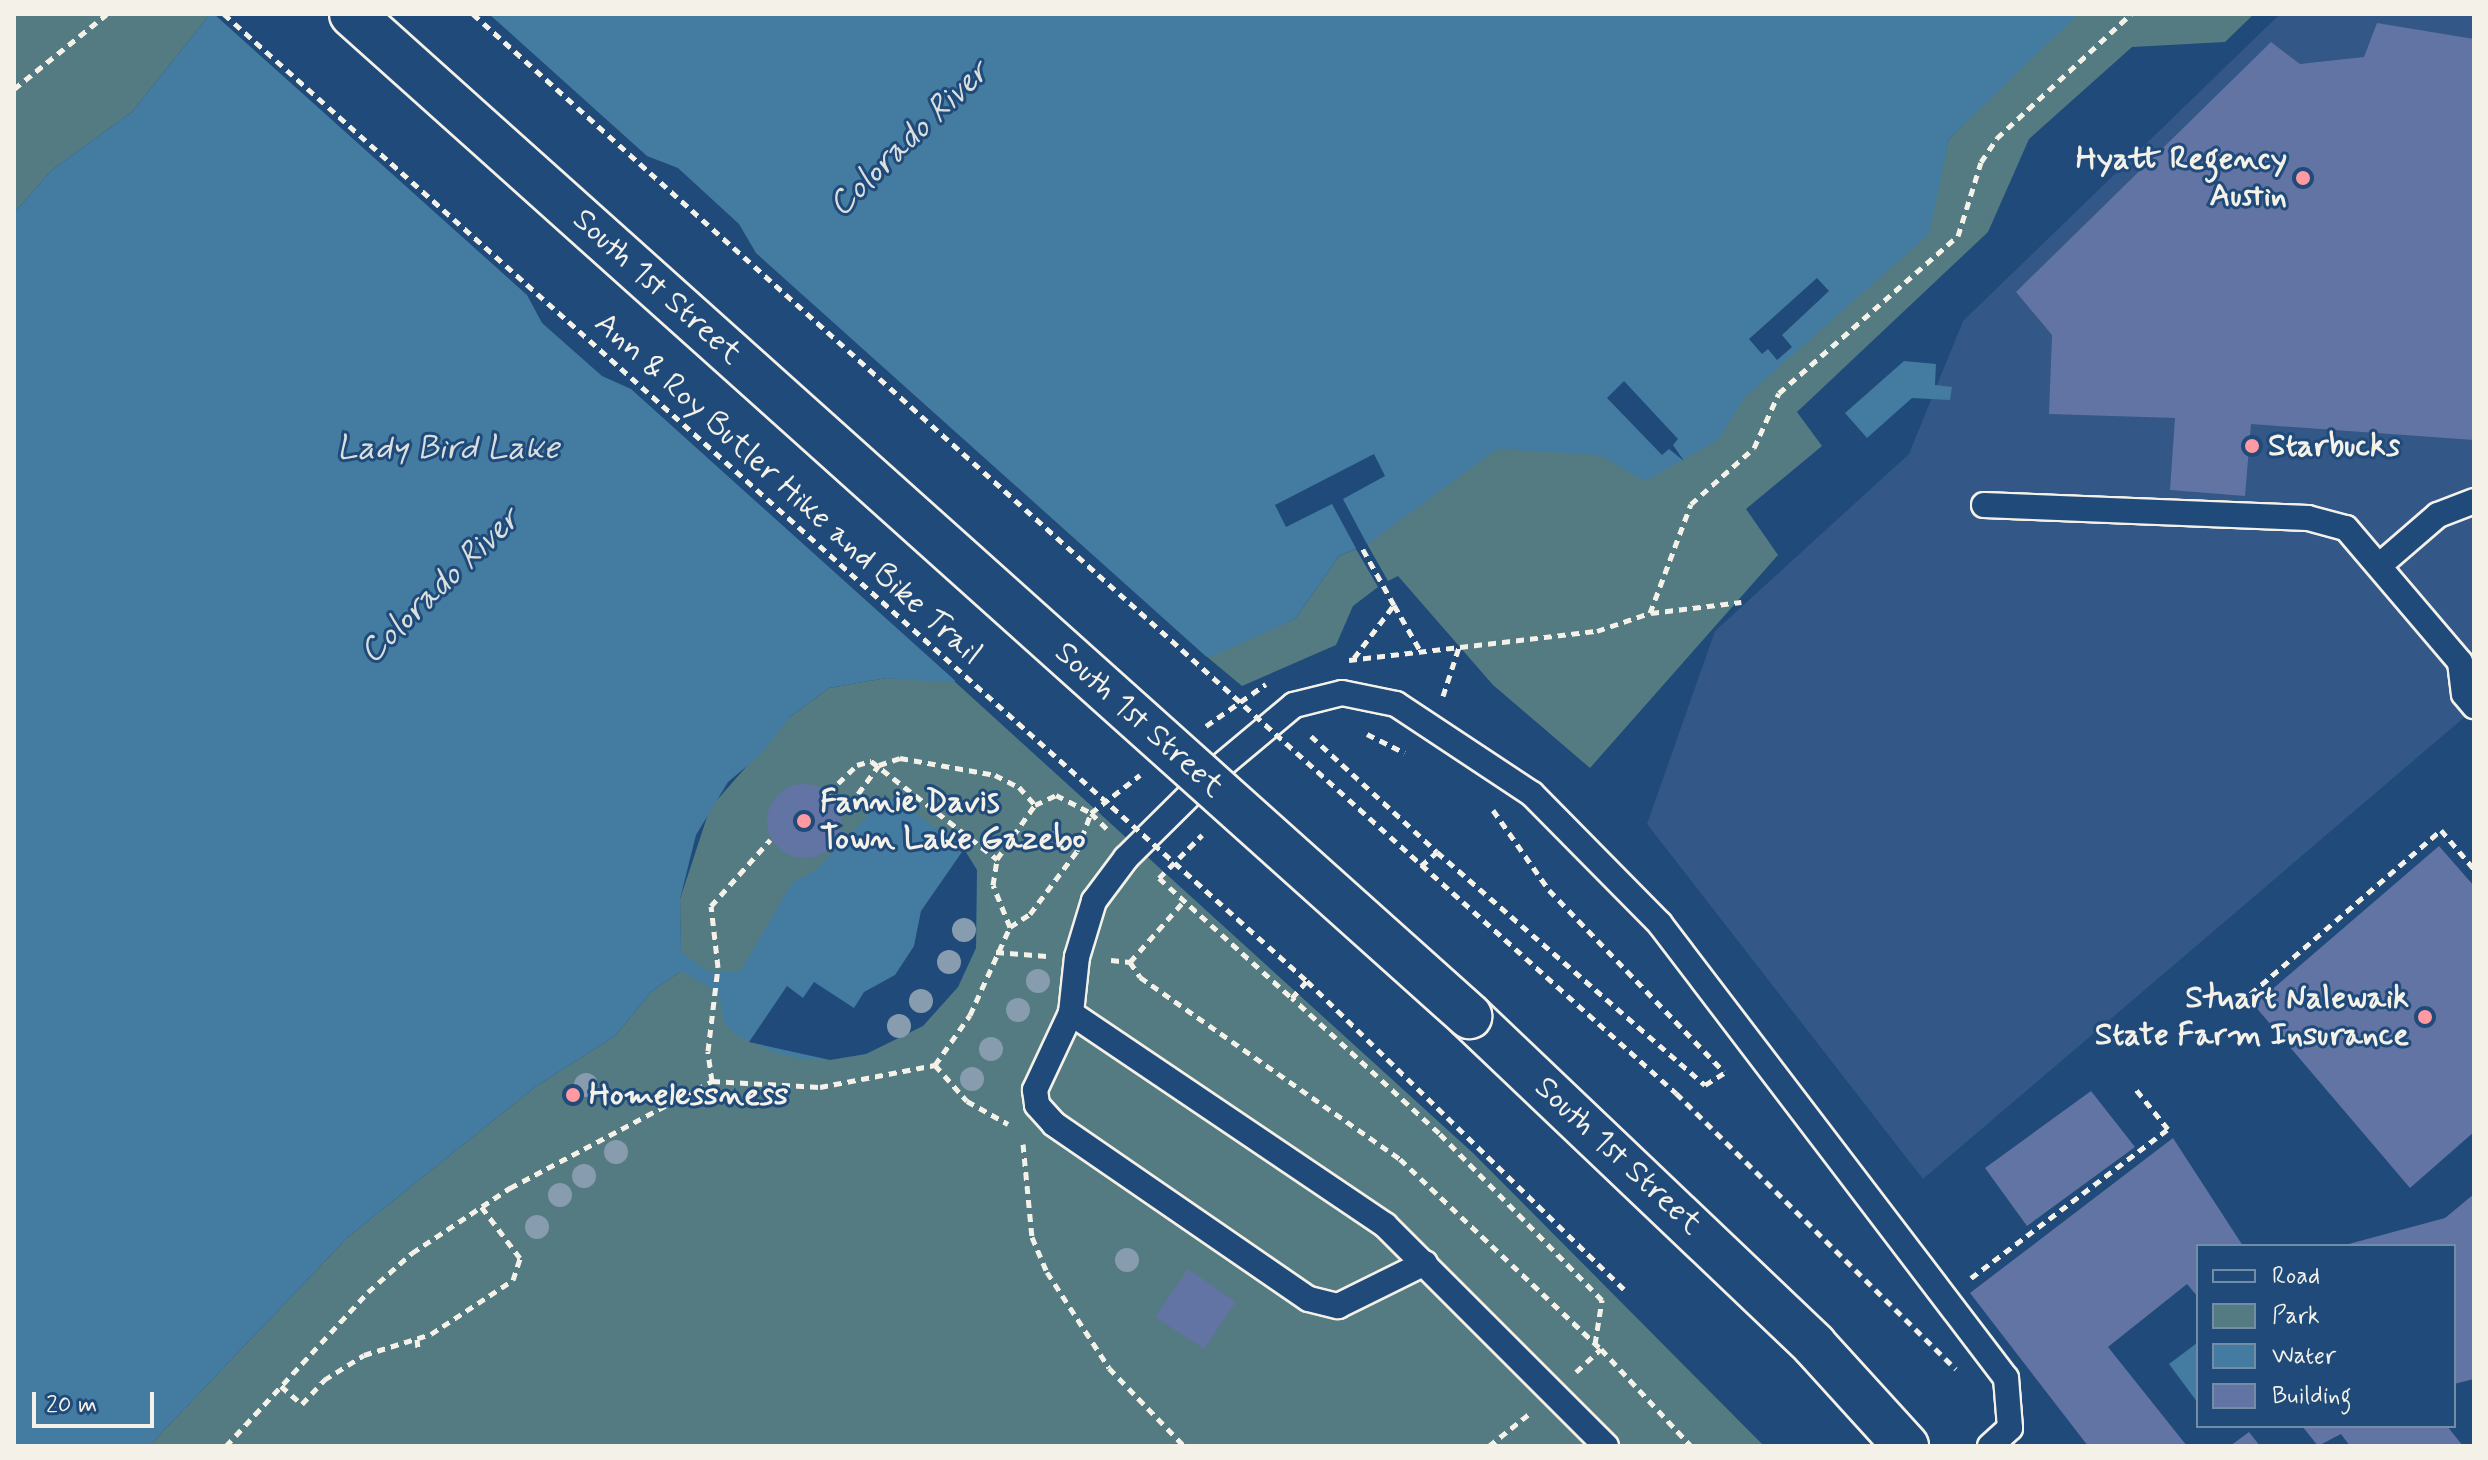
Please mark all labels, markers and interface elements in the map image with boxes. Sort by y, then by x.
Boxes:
water label: Colorado River [819,51,999,227]
place label: Hyatt Regency Austin [2076,141,2287,216]
marker: Hyatt Regency Austin [2294,169,2312,187]
street label: South 1st Street [564,201,750,373]
street label: Ann & Roy Butler Hike and Bike Trail [593,310,983,668]
place label: Starbucks [2268,427,2400,465]
water label: Lady Bird Lake [337,429,559,469]
marker: Starbucks [2243,437,2261,455]
water label: Colorado River [350,498,530,674]
street label: South 1st Street [1046,634,1232,806]
place label: Fannie Davis Town Lake Gazebo [820,784,1078,859]
marker: Fannie Davis Town Lake Gazebo [795,812,813,830]
place label: Stuart Nalewaik State Farm Insurance [2099,980,2409,1055]
marker: Stuart Nalewaik State Farm Insurance [2416,1008,2434,1026]
street label: South 1st Street [1526,1069,1710,1243]
place label: Homelessness [589,1076,788,1114]
marker: Homelessness [564,1086,582,1104]
legend [2196,1244,2456,1428]
text: Road [2272,1261,2320,1292]
text: Park [2272,1301,2320,1332]
text: Water [2272,1341,2336,1372]
scale bar [36,1376,158,1426]
text: Building [2272,1381,2352,1412]
text: 20 m [46,1390,97,1421]

